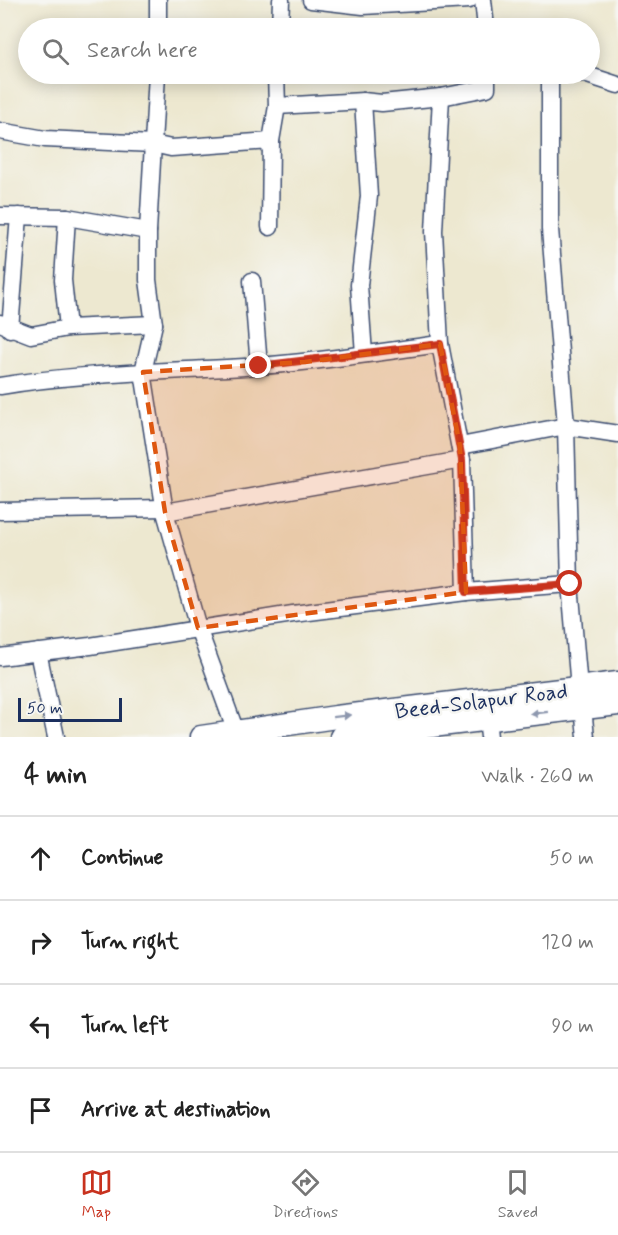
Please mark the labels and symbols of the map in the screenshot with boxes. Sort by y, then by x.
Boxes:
route end [245,352,271,378]
route start [556,570,582,596]
street label: Beed-Solapur Road [393,677,569,726]
scale bar [18,695,122,722]
one-way arrow [529,708,548,718]
one-way arrow [333,711,352,721]

